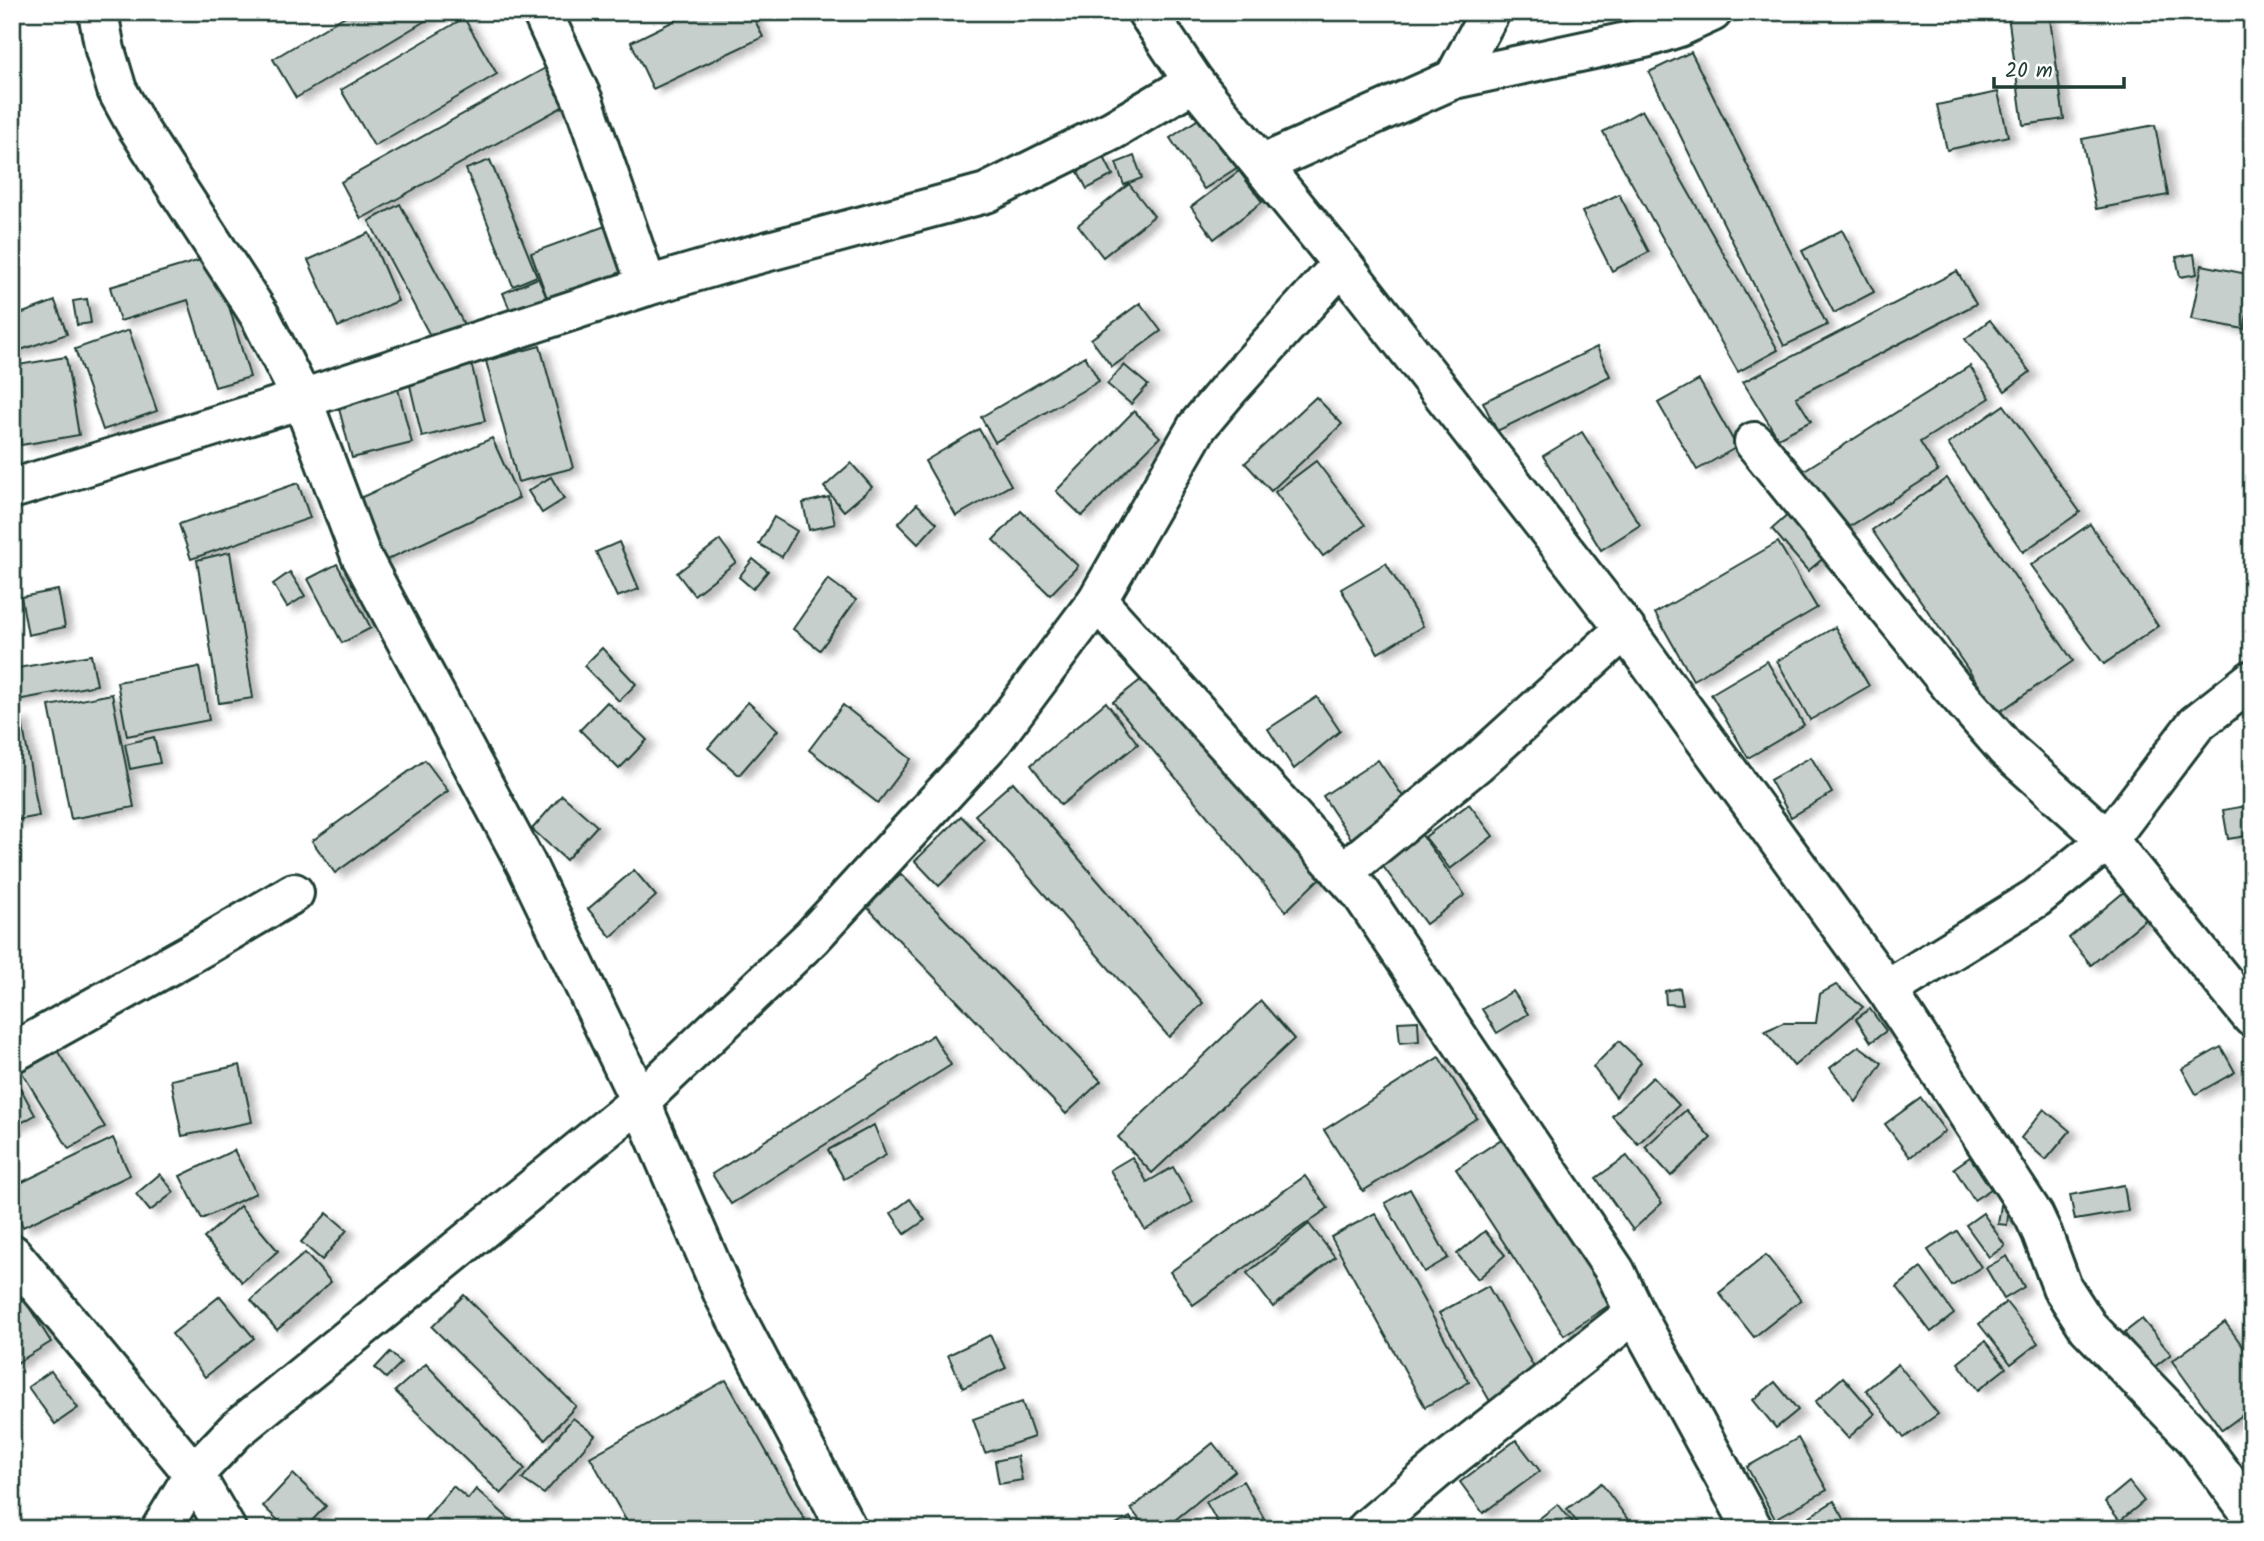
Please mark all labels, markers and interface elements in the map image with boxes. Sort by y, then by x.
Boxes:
scale bar [1994,46,2124,90]
text: 20 m [2005,55,2053,88]

